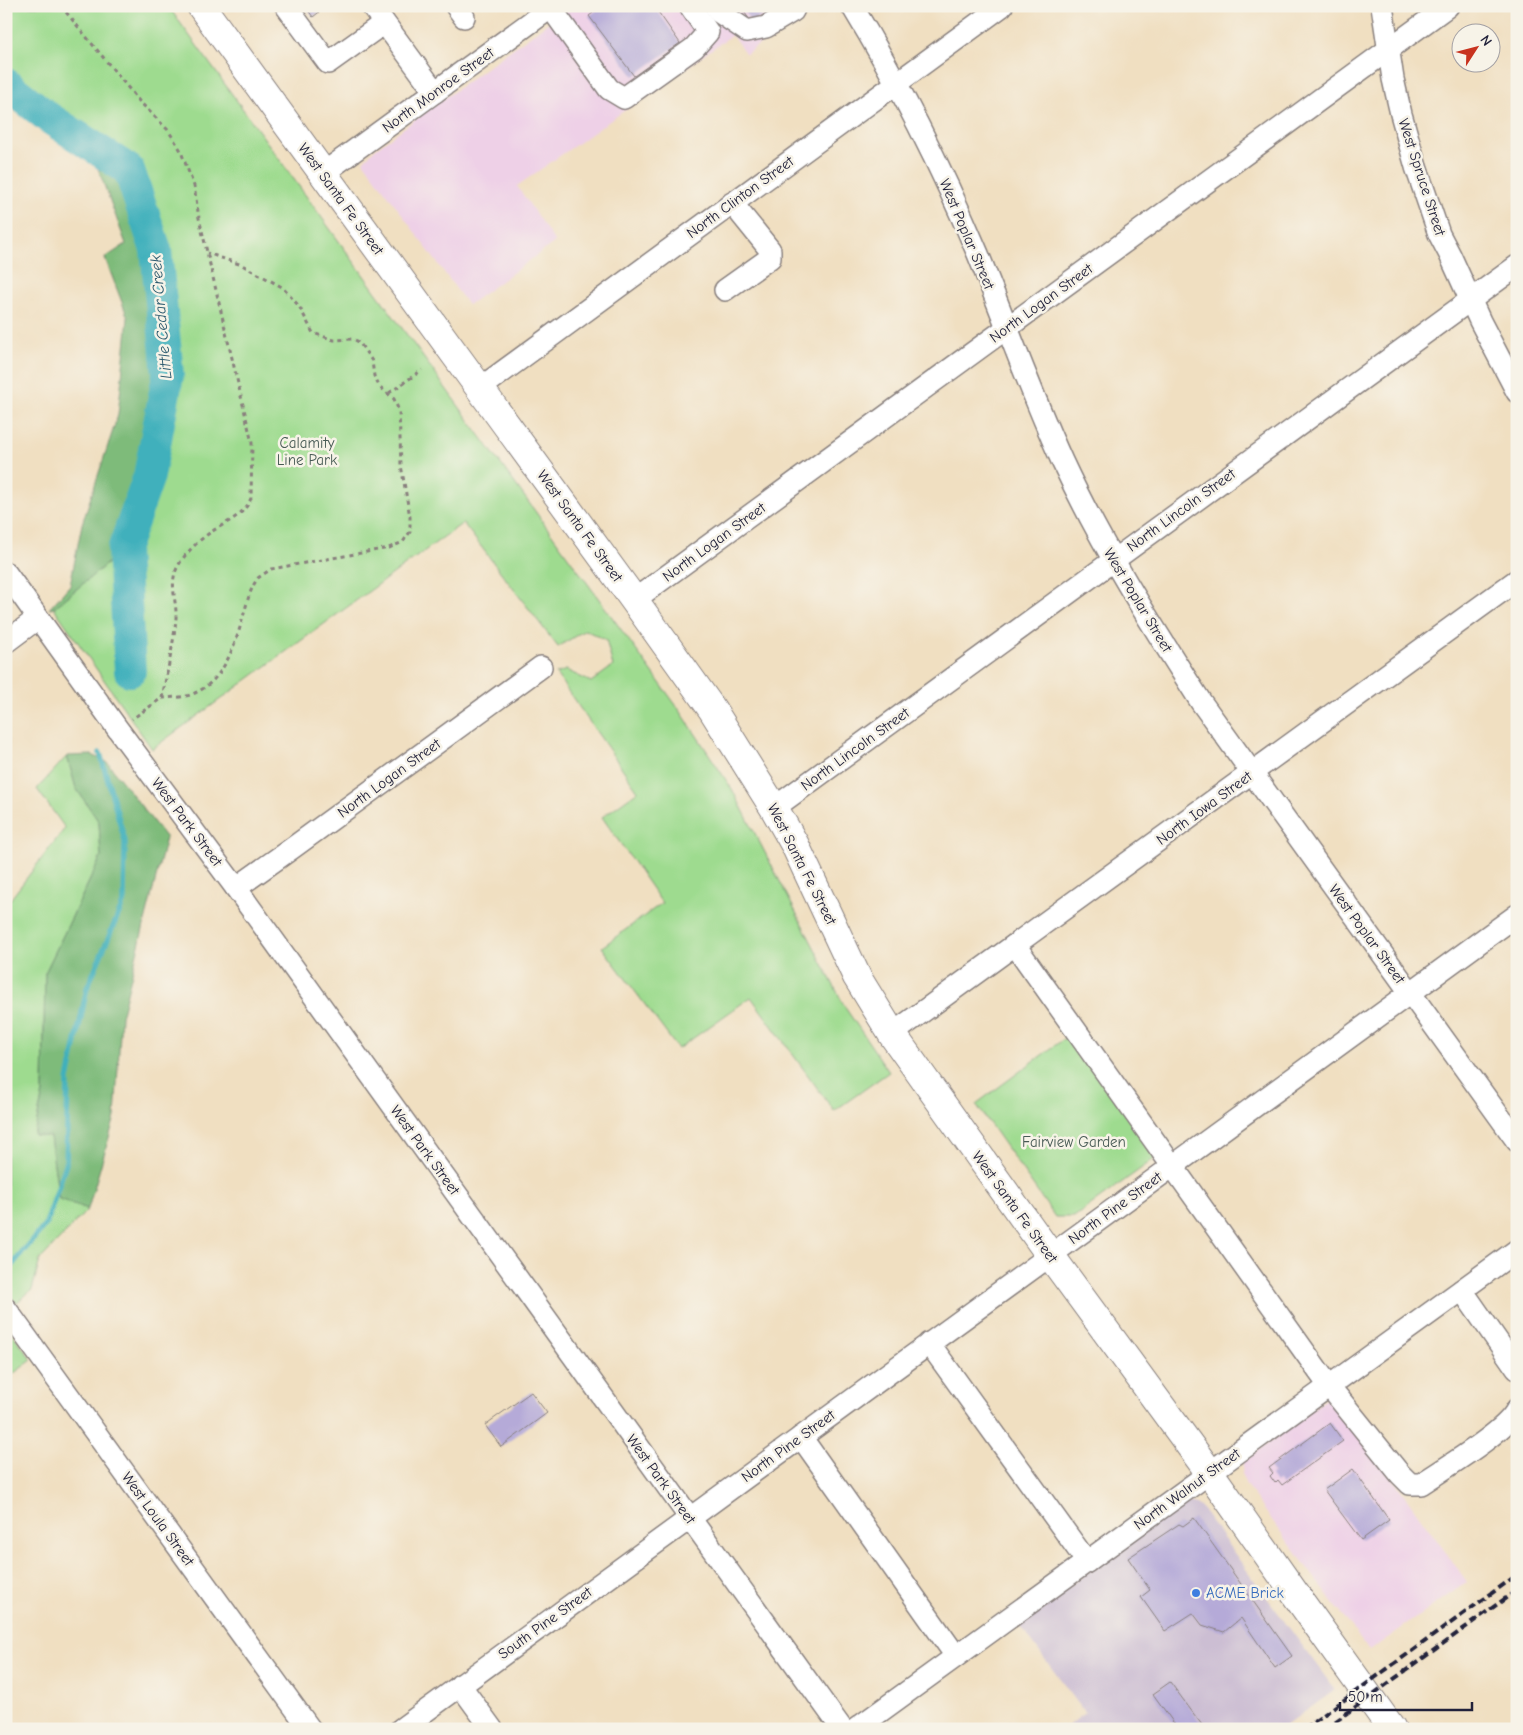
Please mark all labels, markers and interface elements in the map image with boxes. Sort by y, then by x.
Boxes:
north arrow [1450,22,1500,72]
text: N [1477,32,1496,49]
street label: North Monroe Street [379,43,498,137]
street label: West Spruce Street [1395,116,1450,239]
street label: West Santa Fe Street [294,140,388,259]
street label: North Clinton Street [683,152,798,242]
street label: West Poplar Street [936,176,999,293]
water label: Little Cedar Creek [147,254,175,380]
street label: North Logan Street [986,259,1097,346]
park label: Calamity Line Park [277,434,338,469]
street label: North Lincoln Street [1123,464,1239,555]
street label: West Santa Fe Street [533,467,627,586]
street label: North Logan Street [659,498,770,585]
street label: West Poplar Street [1100,545,1177,656]
street label: North Lincoln Street [797,703,913,794]
street label: North Logan Street [334,734,445,821]
street label: North Iowa Street [1153,767,1256,849]
street label: West Park Street [148,774,227,870]
street label: West Santa Fe Street [764,800,841,928]
street label: West Poplar Street [1325,881,1409,988]
street label: West Park Street [386,1102,464,1199]
park label: Fairview Garden [1022,1133,1126,1151]
street label: West Santa Fe Street [968,1148,1062,1267]
street label: North Pine Street [1065,1168,1166,1248]
street label: North Pine Street [738,1406,839,1486]
street label: West Park Street [622,1431,700,1528]
street label: North Walnut Street [1130,1444,1244,1534]
street label: West Loula Street [118,1469,198,1570]
street label: South Pine Street [495,1583,596,1663]
place label: ACME Brick [1206,1584,1284,1602]
marker: ACME Brick [1190,1587,1202,1599]
scale bar [1340,1680,1473,1712]
text: 50 m [1348,1688,1383,1706]

